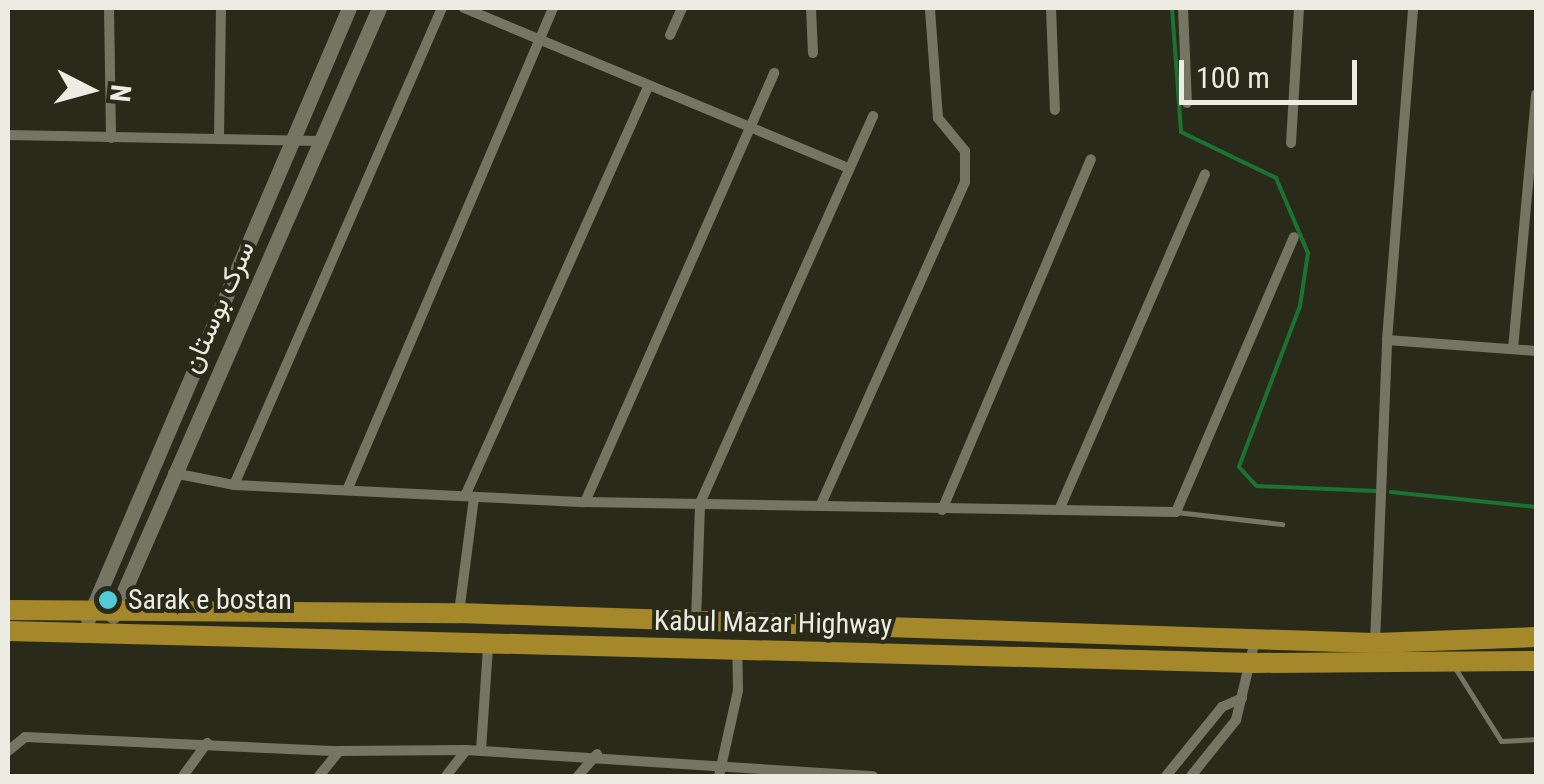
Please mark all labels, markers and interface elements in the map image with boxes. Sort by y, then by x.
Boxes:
north arrow [40,40,140,140]
scale bar [1184,40,1362,102]
text: 100 m [1196,60,1270,95]
text: N [103,83,138,103]
street label: سرک بوستان [174,236,262,378]
place label: Sarak e bostan [128,583,292,617]
marker: Sarak e bostan [97,589,119,611]
street label: Kabul Mazar Highway [654,604,892,642]

